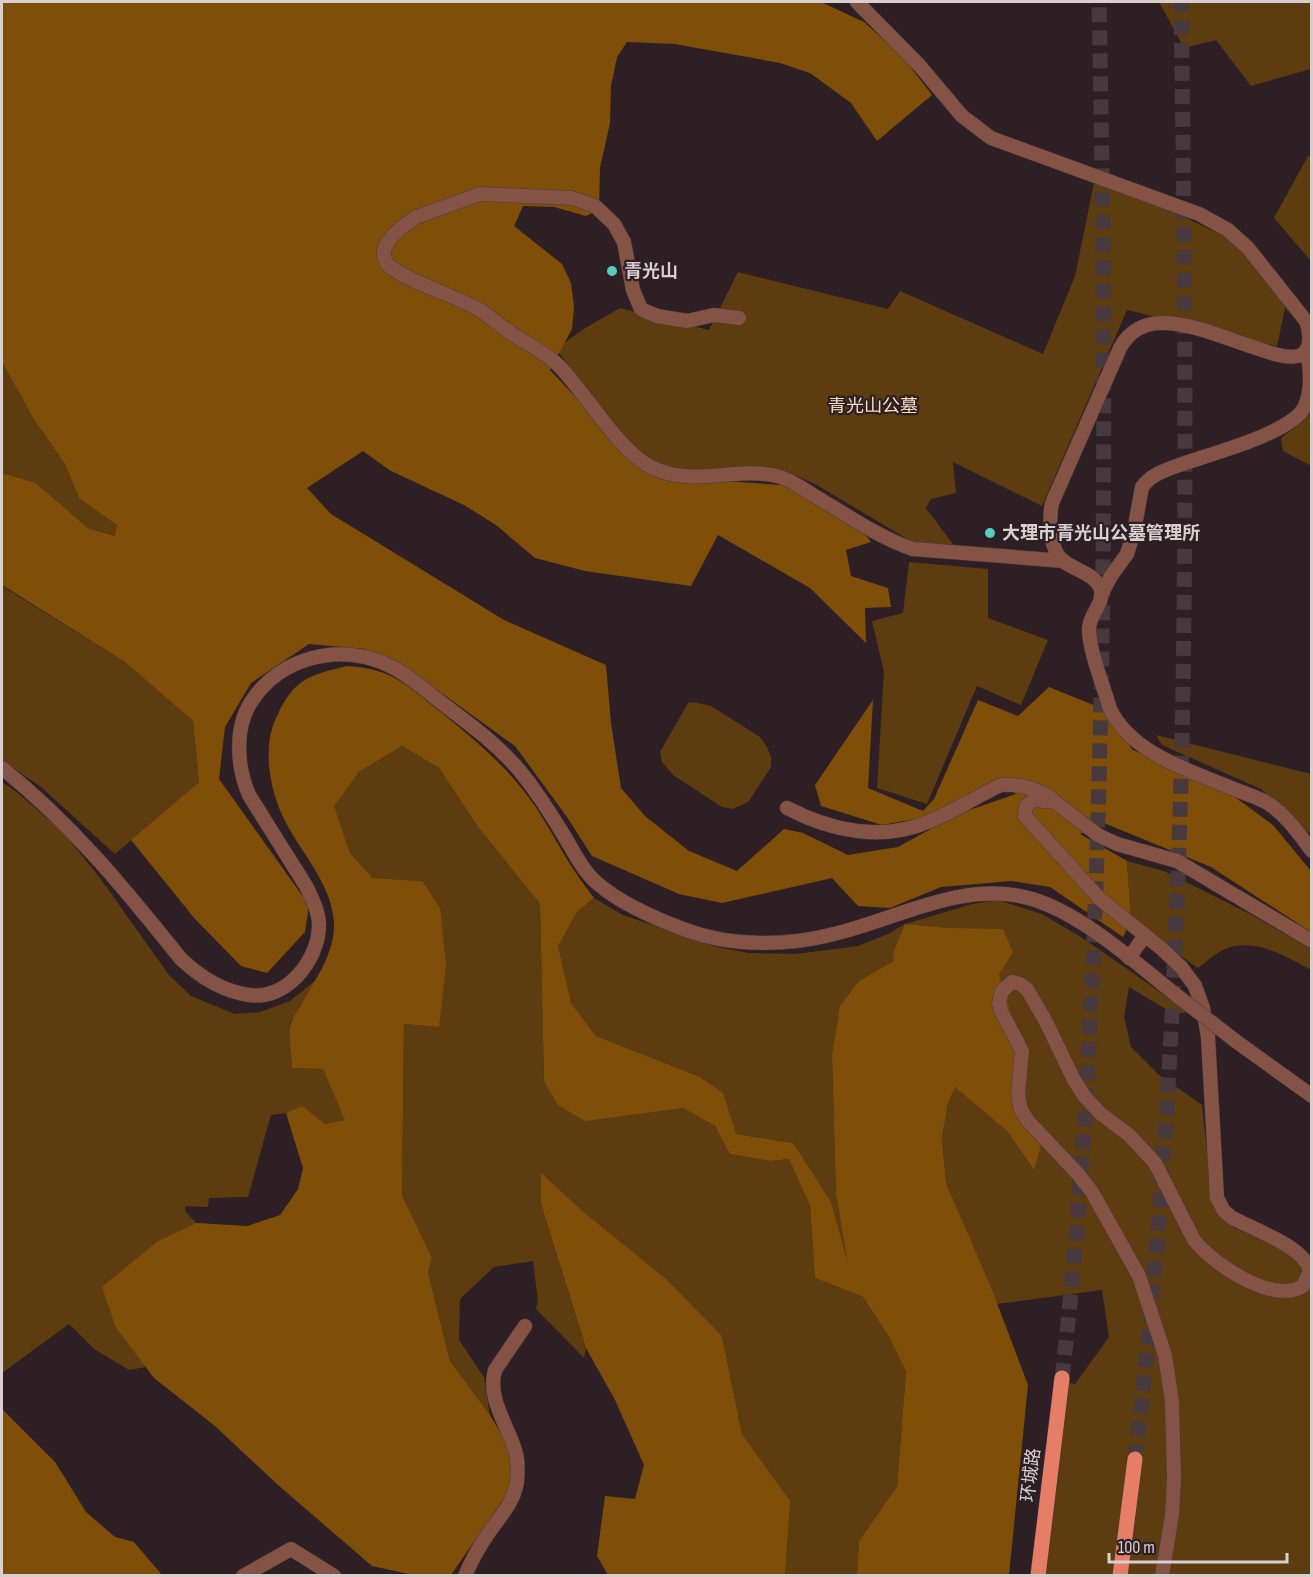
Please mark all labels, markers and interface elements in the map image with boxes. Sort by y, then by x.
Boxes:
place label: 青光山 [624,261,678,282]
marker: 青光山 [605,264,619,278]
park label: 青光山公墓 [828,396,918,417]
place label: 大理市青光山公墓管理所 [1002,523,1200,544]
marker: 大理市青光山公墓管理所 [983,526,997,540]
street label: 环城路 [1017,1447,1045,1503]
scale bar [1109,1526,1288,1564]
text: 100 m [1118,1537,1155,1558]

